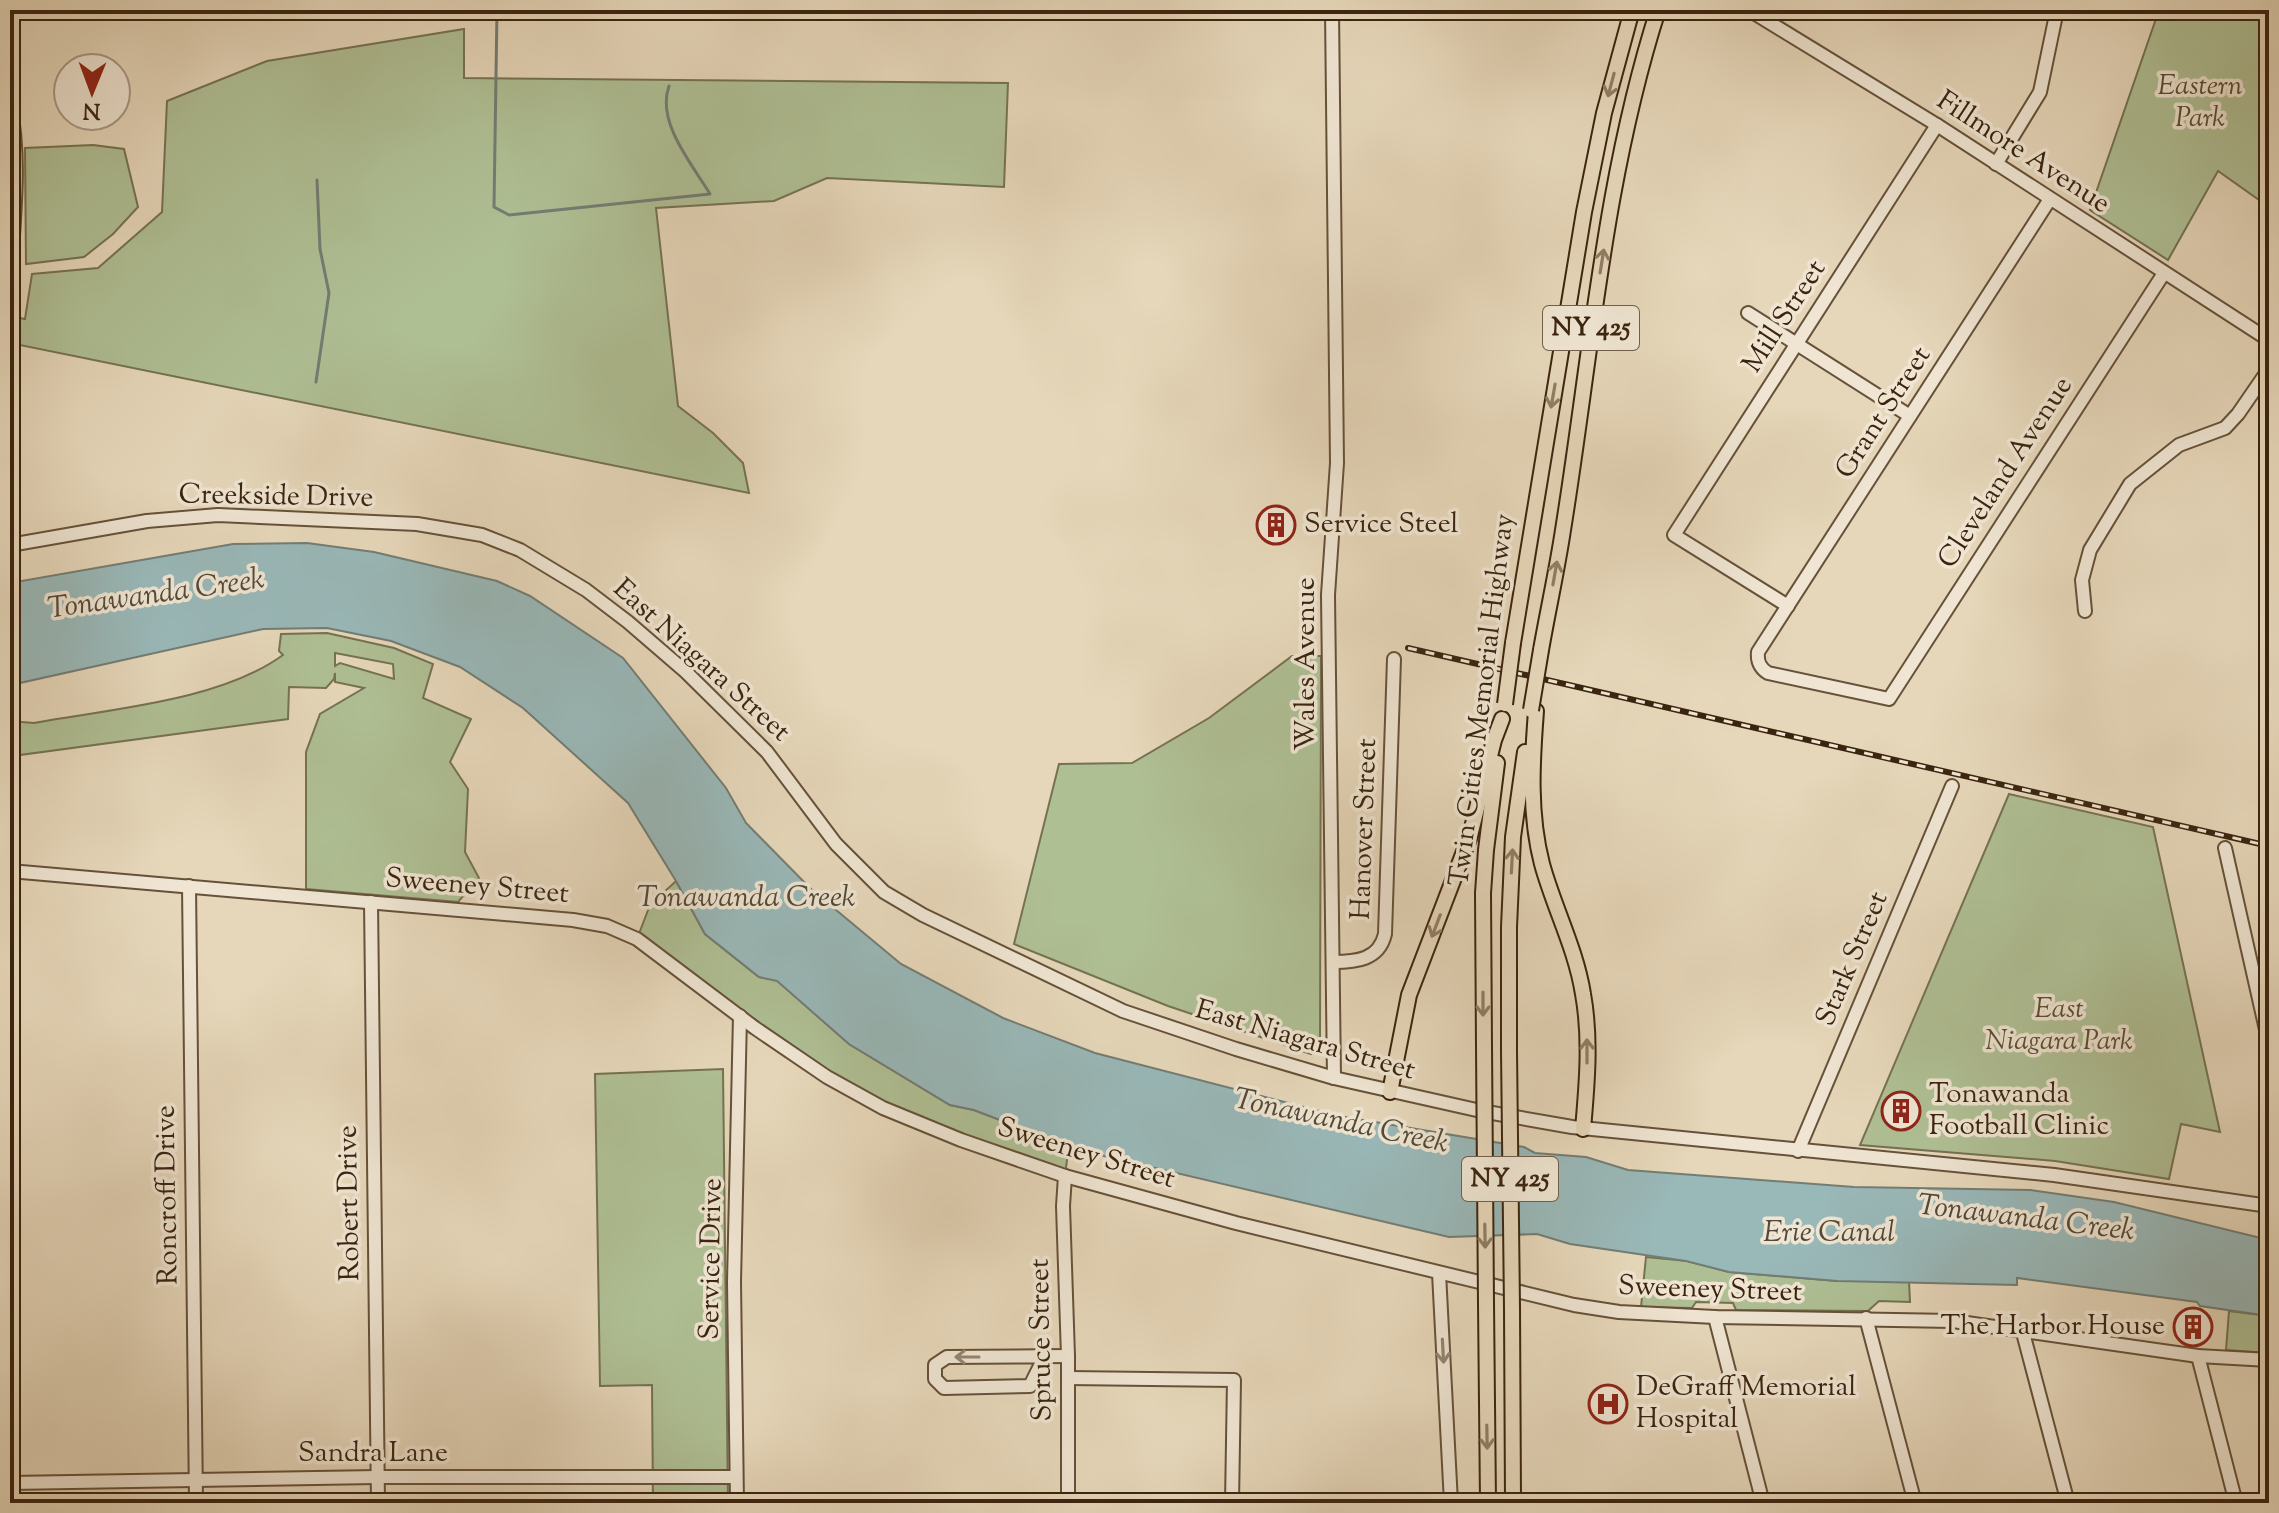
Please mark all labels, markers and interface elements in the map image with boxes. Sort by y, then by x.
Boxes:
north arrow [52,52,132,132]
park label: Eastern Park [2157,67,2243,139]
one-way arrow [1603,72,1618,98]
street label: Fillmore Avenue [1928,82,2118,224]
text: N [82,93,101,125]
one-way arrow [1595,248,1610,274]
street label: Mill Street [1733,252,1837,381]
road number: NY 425 [1543,306,1639,350]
street label: Grant Street [1826,339,1942,487]
street label: Cleveland Avenue [1929,369,2083,577]
one-way arrow [1545,382,1560,408]
street label: Creekside Drive [178,475,374,519]
building icon: Service Steel [1255,504,1297,546]
place label: Service Steel [1304,505,1459,545]
street label: Twin Cities Memorial Highway [1440,511,1526,888]
water label: Tonawanda Creek [45,559,267,631]
one-way arrow [1549,561,1564,586]
street label: East Niagara Street [603,570,799,752]
street label: Wales Avenue [1287,577,1327,751]
street label: Hanover Street [1342,737,1388,920]
one-way arrow [1505,848,1520,875]
street label: Sweeney Street [384,859,571,915]
water label: Tonawanda Creek [637,877,855,920]
street label: Stark Street [1807,885,1899,1032]
one-way arrow [1428,913,1442,938]
one-way arrow [1476,990,1491,1017]
park label: East Niagara Park [1985,990,2133,1062]
street label: East Niagara Street [1190,991,1420,1092]
one-way arrow [1579,1038,1595,1065]
place label: Tonawanda Football Clinic [1929,1075,2109,1147]
water label: Tonawanda Creek [1230,1078,1452,1166]
building icon: Tonawanda Football Clinic [1880,1090,1922,1132]
street label: Roncroff Drive [146,1105,190,1285]
street label: Sweeney Street [992,1108,1180,1200]
street label: Robert Drive [329,1125,371,1281]
road number: NY 425 [1462,1157,1558,1201]
street label: Service Drive [691,1178,733,1340]
water label: Tonawanda Creek [1915,1184,2137,1254]
water label: Erie Canal [1763,1212,1895,1255]
one-way arrow [1478,1222,1493,1249]
street label: Spruce Street [1021,1258,1063,1422]
street label: Sweeney Street [1617,1267,1803,1313]
building icon: The Harbor House [2172,1306,2214,1348]
place label: The Harbor House [1941,1307,2165,1347]
one-way arrow [1436,1337,1451,1364]
one-way arrow [954,1349,981,1364]
place label: DeGraff Memorial Hospital [1636,1368,1856,1440]
hospital icon: DeGraff Memorial Hospital [1587,1383,1629,1425]
one-way arrow [1479,1423,1495,1450]
street label: Sandra Lane [298,1434,448,1474]

